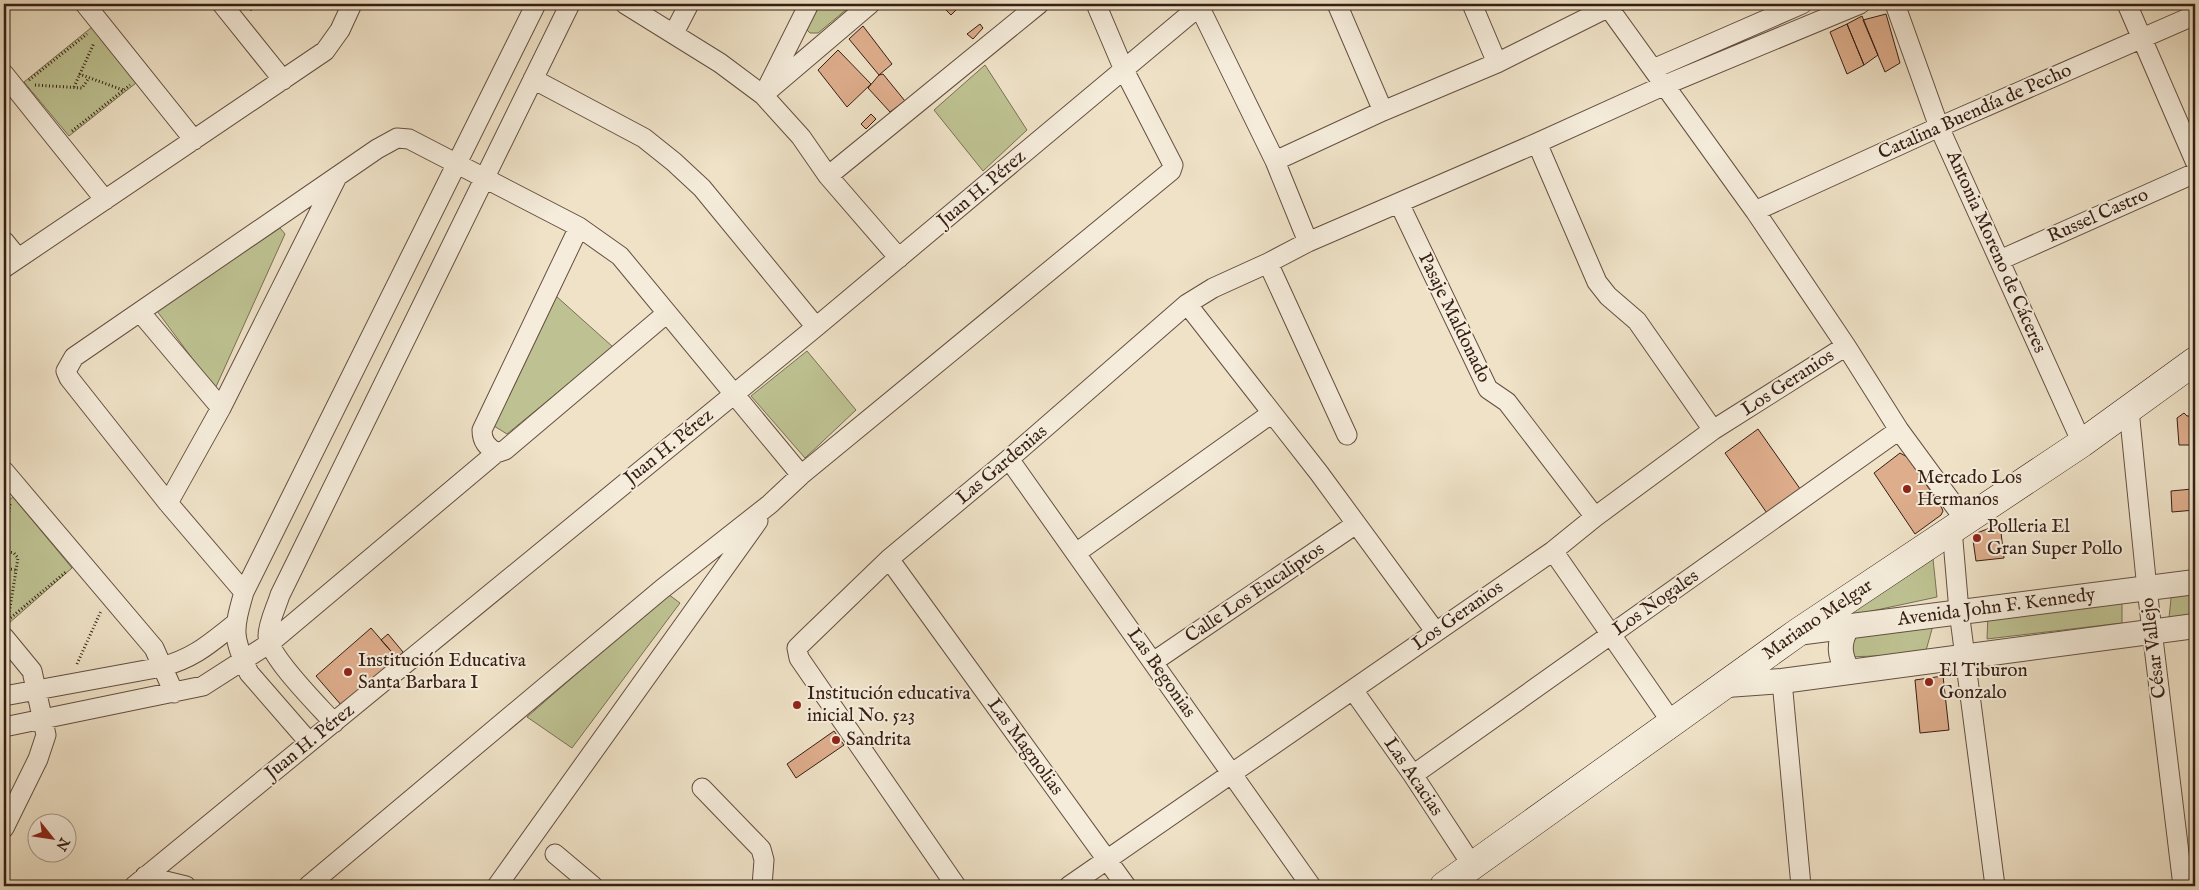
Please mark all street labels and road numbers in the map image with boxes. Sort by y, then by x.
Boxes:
street label: Catalina Buendía de Pecho [1875,59,2075,165]
street label: Juan H. Pérez [931,145,1031,234]
street label: Antonia Moreno de Cáceres [1940,146,2052,357]
street label: Russel Castro [2044,183,2152,249]
street label: Pasaje Maldonado [1412,249,1496,387]
street label: Los Geranios [1737,344,1839,422]
street label: Juan H. Pérez [618,404,719,492]
street label: Las Gardenias [951,420,1053,510]
street label: Calle Los Eucaliptos [1181,537,1329,649]
street label: Los Nogales [1608,565,1704,641]
street label: Mariano Melgar [1758,574,1878,666]
street label: Los Geranios [1408,576,1508,656]
street label: Avenida John F. Kennedy [1895,583,2097,632]
street label: César Vallejo [2136,596,2172,700]
street label: Las Begonias [1121,623,1201,723]
street label: Las Magnolias [982,694,1068,800]
street label: Juan H. Pérez [259,699,360,787]
street label: Las Acacias [1378,733,1448,821]

